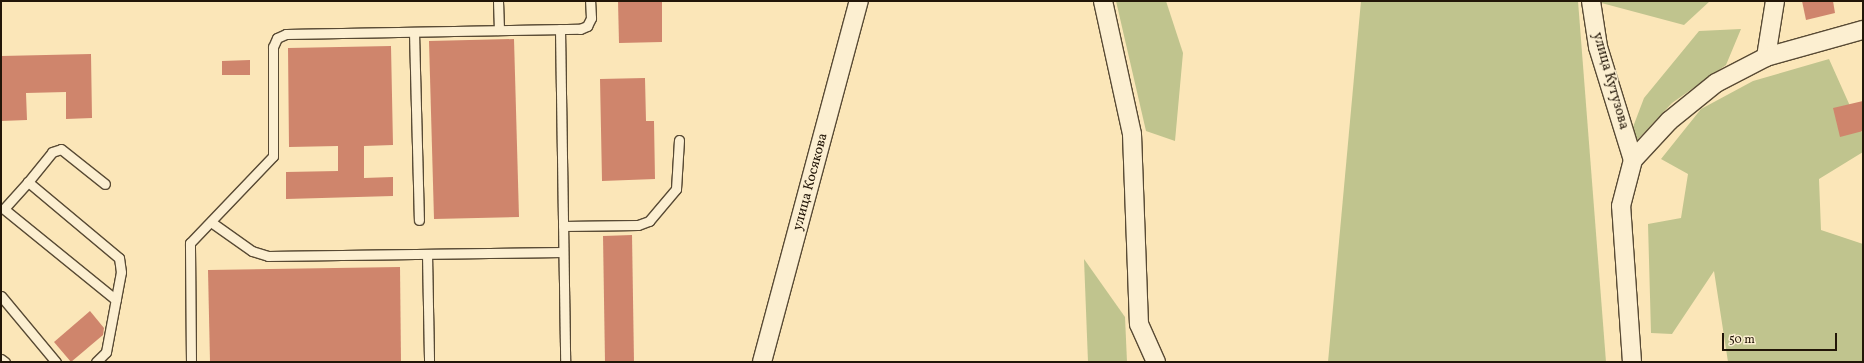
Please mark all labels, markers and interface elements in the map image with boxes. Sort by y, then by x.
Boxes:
street label: улица Кутузова [1588,31,1632,131]
street label: улица Косякова [790,131,832,233]
scale bar [1724,325,1839,351]
text: 50 m [1729,332,1755,348]

